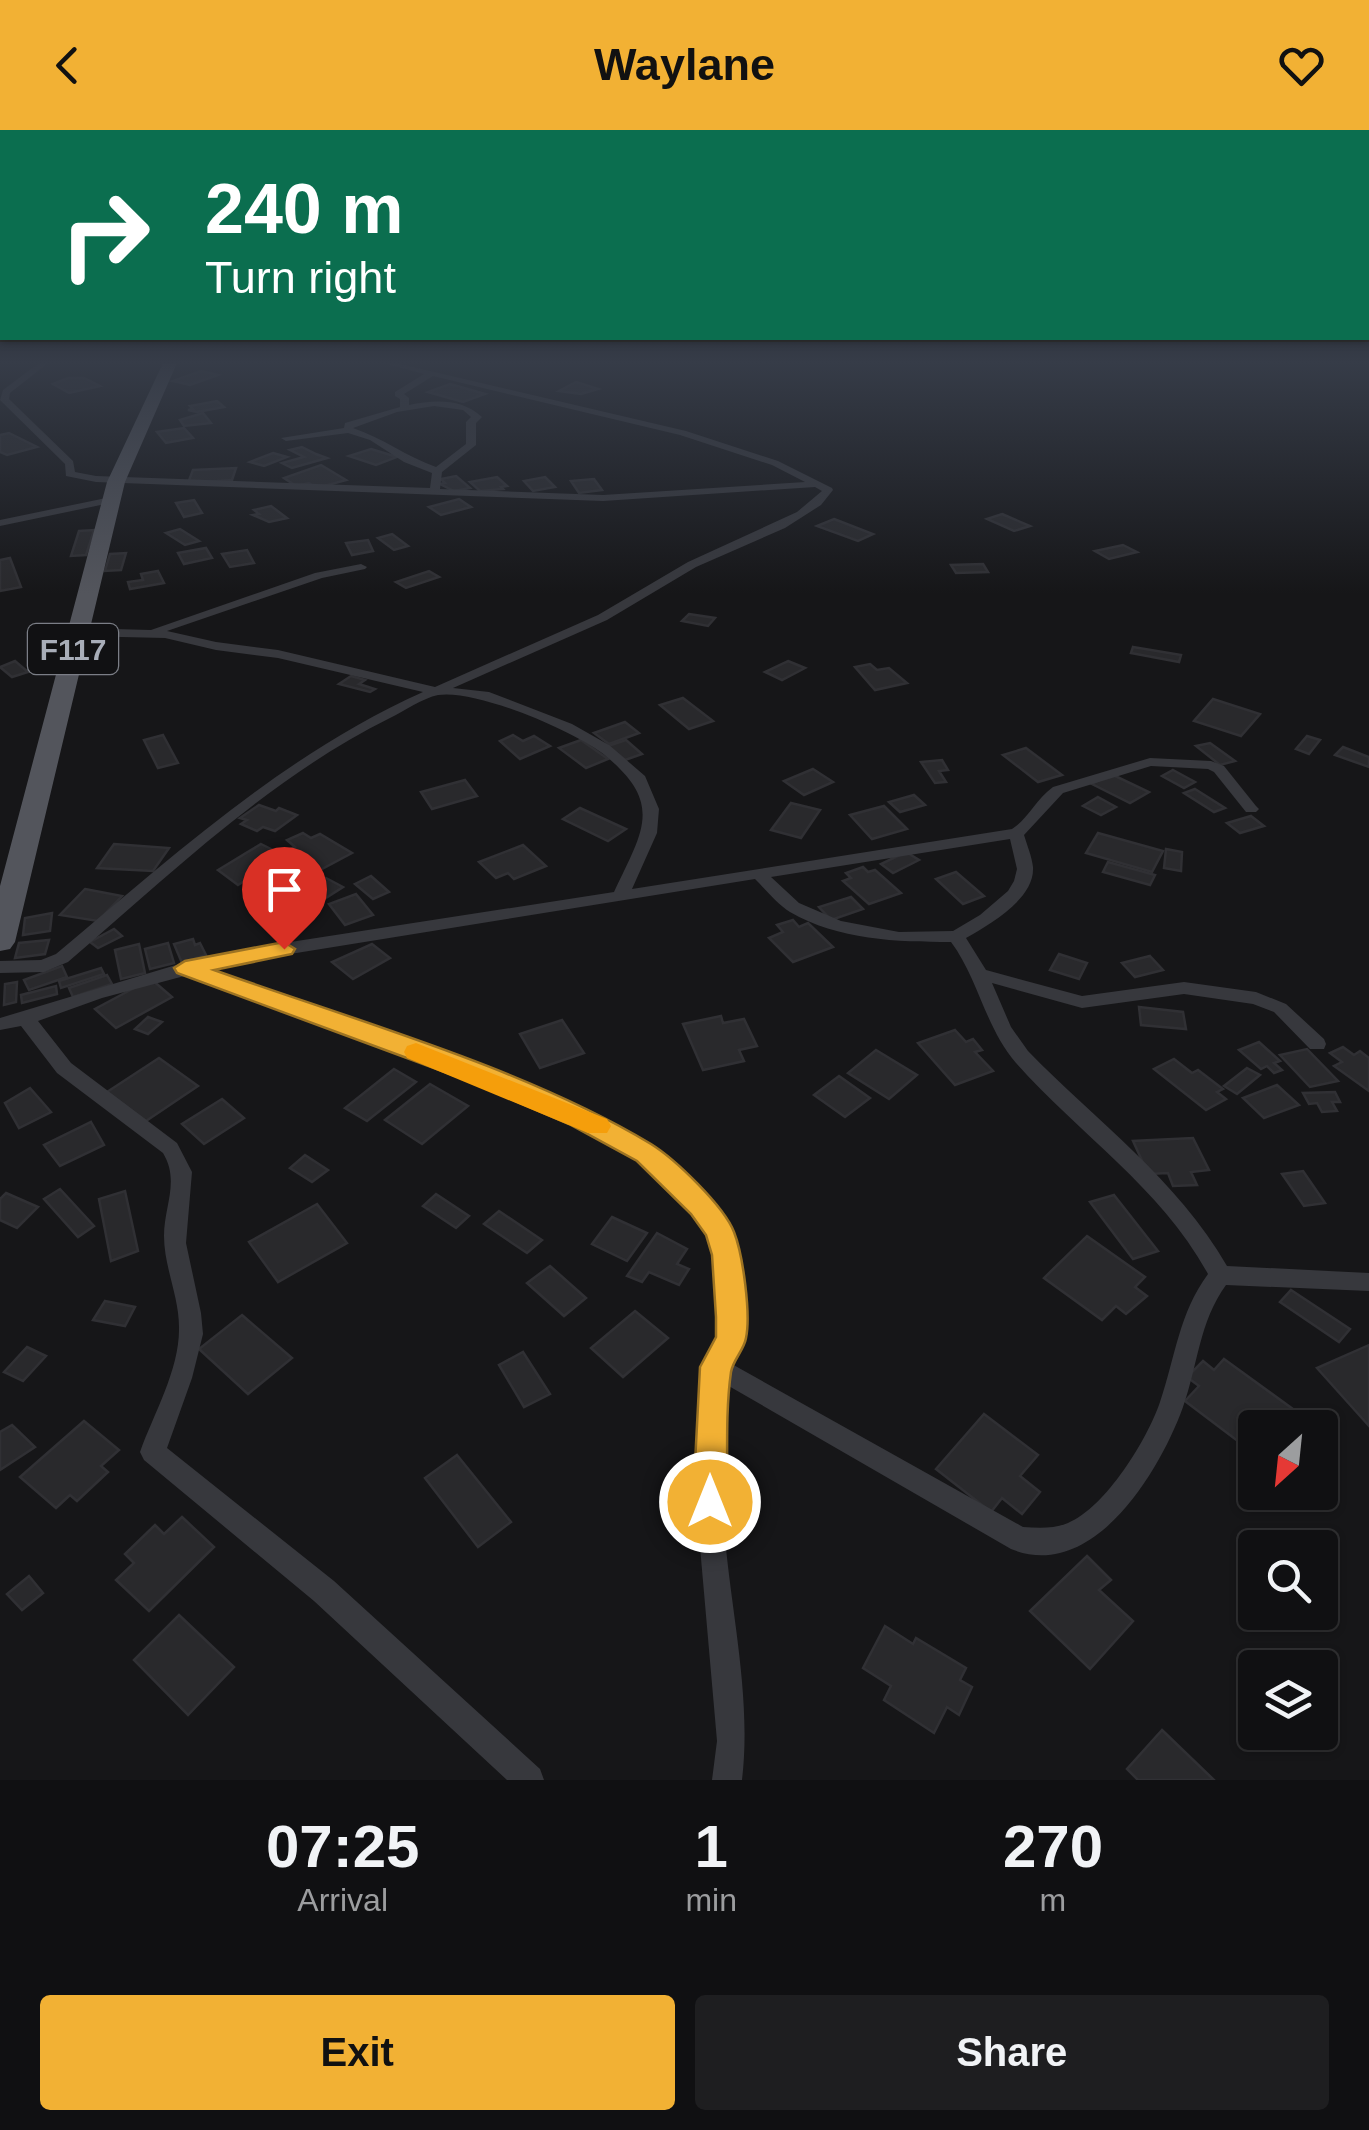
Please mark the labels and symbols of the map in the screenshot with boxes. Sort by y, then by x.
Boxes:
road number: F117 [28,624,118,674]
pin [242,847,327,950]
north arrow [1238,1410,1338,1510]
position arrow [658,1450,762,1554]

